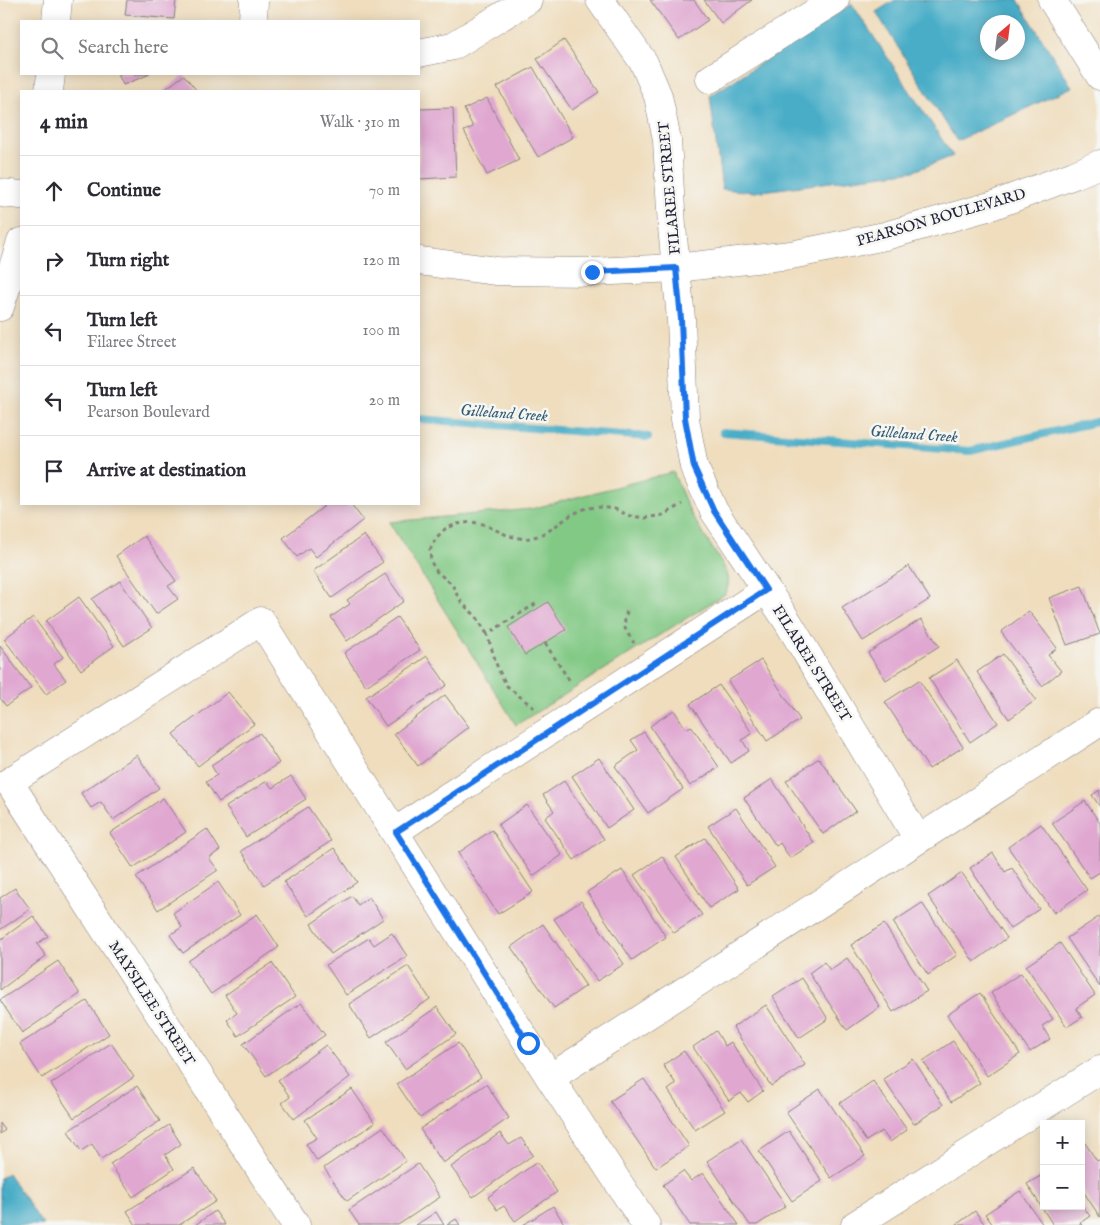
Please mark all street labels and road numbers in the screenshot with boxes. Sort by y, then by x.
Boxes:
street label: FILAREE STREET [654,120,685,255]
street label: PEARSON BOULEVARD [854,184,1028,251]
street label: FILAREE STREET [768,601,855,725]
street label: MAYSILEE STREET [104,937,199,1069]

